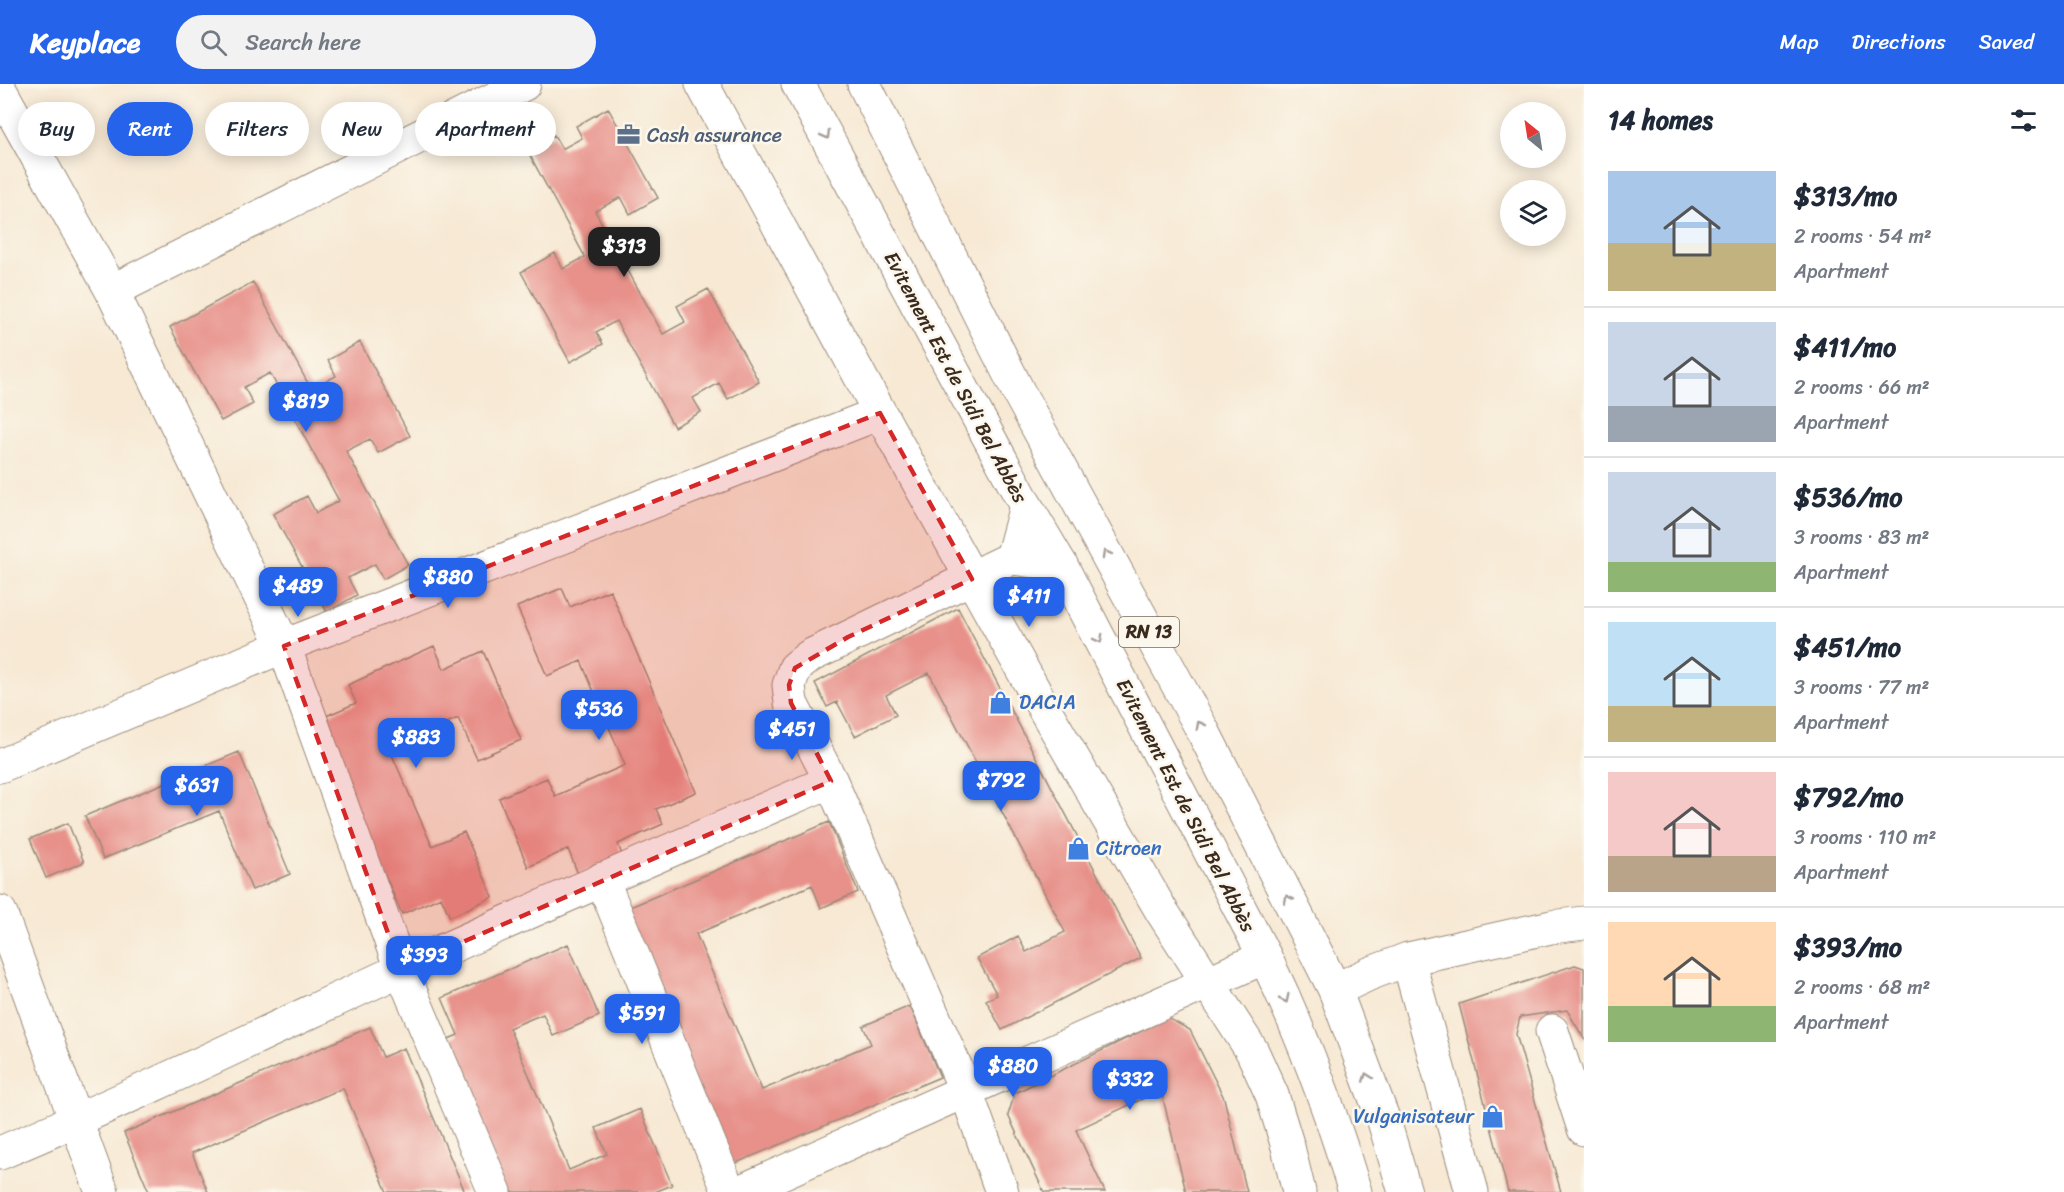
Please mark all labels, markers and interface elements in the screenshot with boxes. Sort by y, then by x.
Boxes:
search box [176,15,596,69]
text: Keyplace [30,18,140,67]
text: Search here [245,23,361,62]
text: Map [1780,23,1818,61]
text: Directions [1851,23,1946,61]
text: Saved [1979,23,2034,61]
icon: search [197,26,230,59]
text: 14 homes [1608,97,1713,143]
chip: Buy [18,102,95,156]
chip: Rent [107,102,193,156]
chip: Filters [205,102,309,156]
chip: New [321,102,403,156]
chip: Apartment [415,102,556,156]
north arrow [1500,102,1566,168]
map controls [1500,102,1566,246]
icon: filters [2007,104,2040,137]
place label: Cash assurance [647,118,782,153]
office icon: Cash assurance [616,122,642,148]
one-way arrow [818,129,830,140]
text: $313/mo [1794,173,1897,219]
button: layers [1500,180,1566,246]
icon: home [1656,195,1728,267]
text: 2 rooms · 54 m² [1794,219,1932,254]
pin: $313 [588,227,660,278]
text: $313 [602,229,646,264]
street label: Evitement Est de Sidi Bel Abbès [874,245,1037,510]
text: Apartment [1794,254,1888,289]
text: $411/mo [1794,324,1896,370]
icon: home [1656,346,1728,418]
text: 2 rooms · 66 m² [1794,370,1930,405]
pin: $819 [270,382,342,433]
text: $819 [283,384,329,419]
text: Apartment [1794,405,1888,440]
text: $536/mo [1794,474,1903,520]
icon: home [1656,496,1728,568]
text: 3 rooms · 83 m² [1794,520,1929,555]
one-way arrow [1102,550,1113,560]
text: Apartment [1794,555,1888,590]
pin: $880 [412,558,484,609]
text: $880 [423,560,473,595]
pin: $489 [262,567,334,618]
text: $489 [273,569,323,604]
pin: $411 [993,577,1065,628]
text: $411 [1007,579,1051,614]
road number: RN 13 [1119,617,1179,647]
text: $451/mo [1794,624,1901,670]
one-way arrow [1092,632,1104,643]
icon: home [1656,646,1728,718]
text: 3 rooms · 77 m² [1794,670,1929,705]
street label: Evitement Est de Sidi Bel Abbès [1106,672,1265,939]
place label: DACIA [1019,685,1076,720]
shop icon: DACIA [988,689,1014,715]
pin: $536 [563,690,635,741]
text: $536 [575,692,623,727]
text: Apartment [1794,705,1888,740]
pin: $451 [756,710,828,761]
text: $451 [769,712,815,747]
pin: $883 [380,718,452,769]
text: $883 [392,720,440,755]
one-way arrow [1196,721,1207,731]
pin: $792 [965,761,1037,812]
text: $792 [977,763,1025,798]
pin: $631 [161,766,233,817]
text: $631 [175,768,219,803]
text: $792/mo [1794,774,1903,820]
icon: home [1656,796,1728,868]
text: 3 rooms · 110 m² [1794,820,1936,855]
place label: Citroen [1096,831,1162,866]
shop icon: Citroen [1065,835,1091,861]
text: Apartment [1794,855,1888,890]
one-way arrow [1284,895,1295,905]
text: $393/mo [1794,924,1902,970]
pin: $393 [388,936,460,987]
text: $393 [400,938,448,973]
icon: home [1656,946,1728,1018]
text: 2 rooms · 68 m² [1794,970,1930,1005]
one-way arrow [1278,992,1289,1003]
pin: $591 [606,994,678,1045]
text: $591 [619,996,665,1031]
text: Apartment [1794,1005,1888,1040]
pin: $880 [977,1047,1049,1098]
text: $880 [988,1049,1038,1084]
pin: $332 [1094,1060,1166,1111]
text: $332 [1107,1062,1153,1097]
one-way arrow [1362,1072,1375,1083]
place label: Vulganisateur [1353,1099,1475,1134]
shop icon: Vulganisateur [1479,1103,1505,1129]

